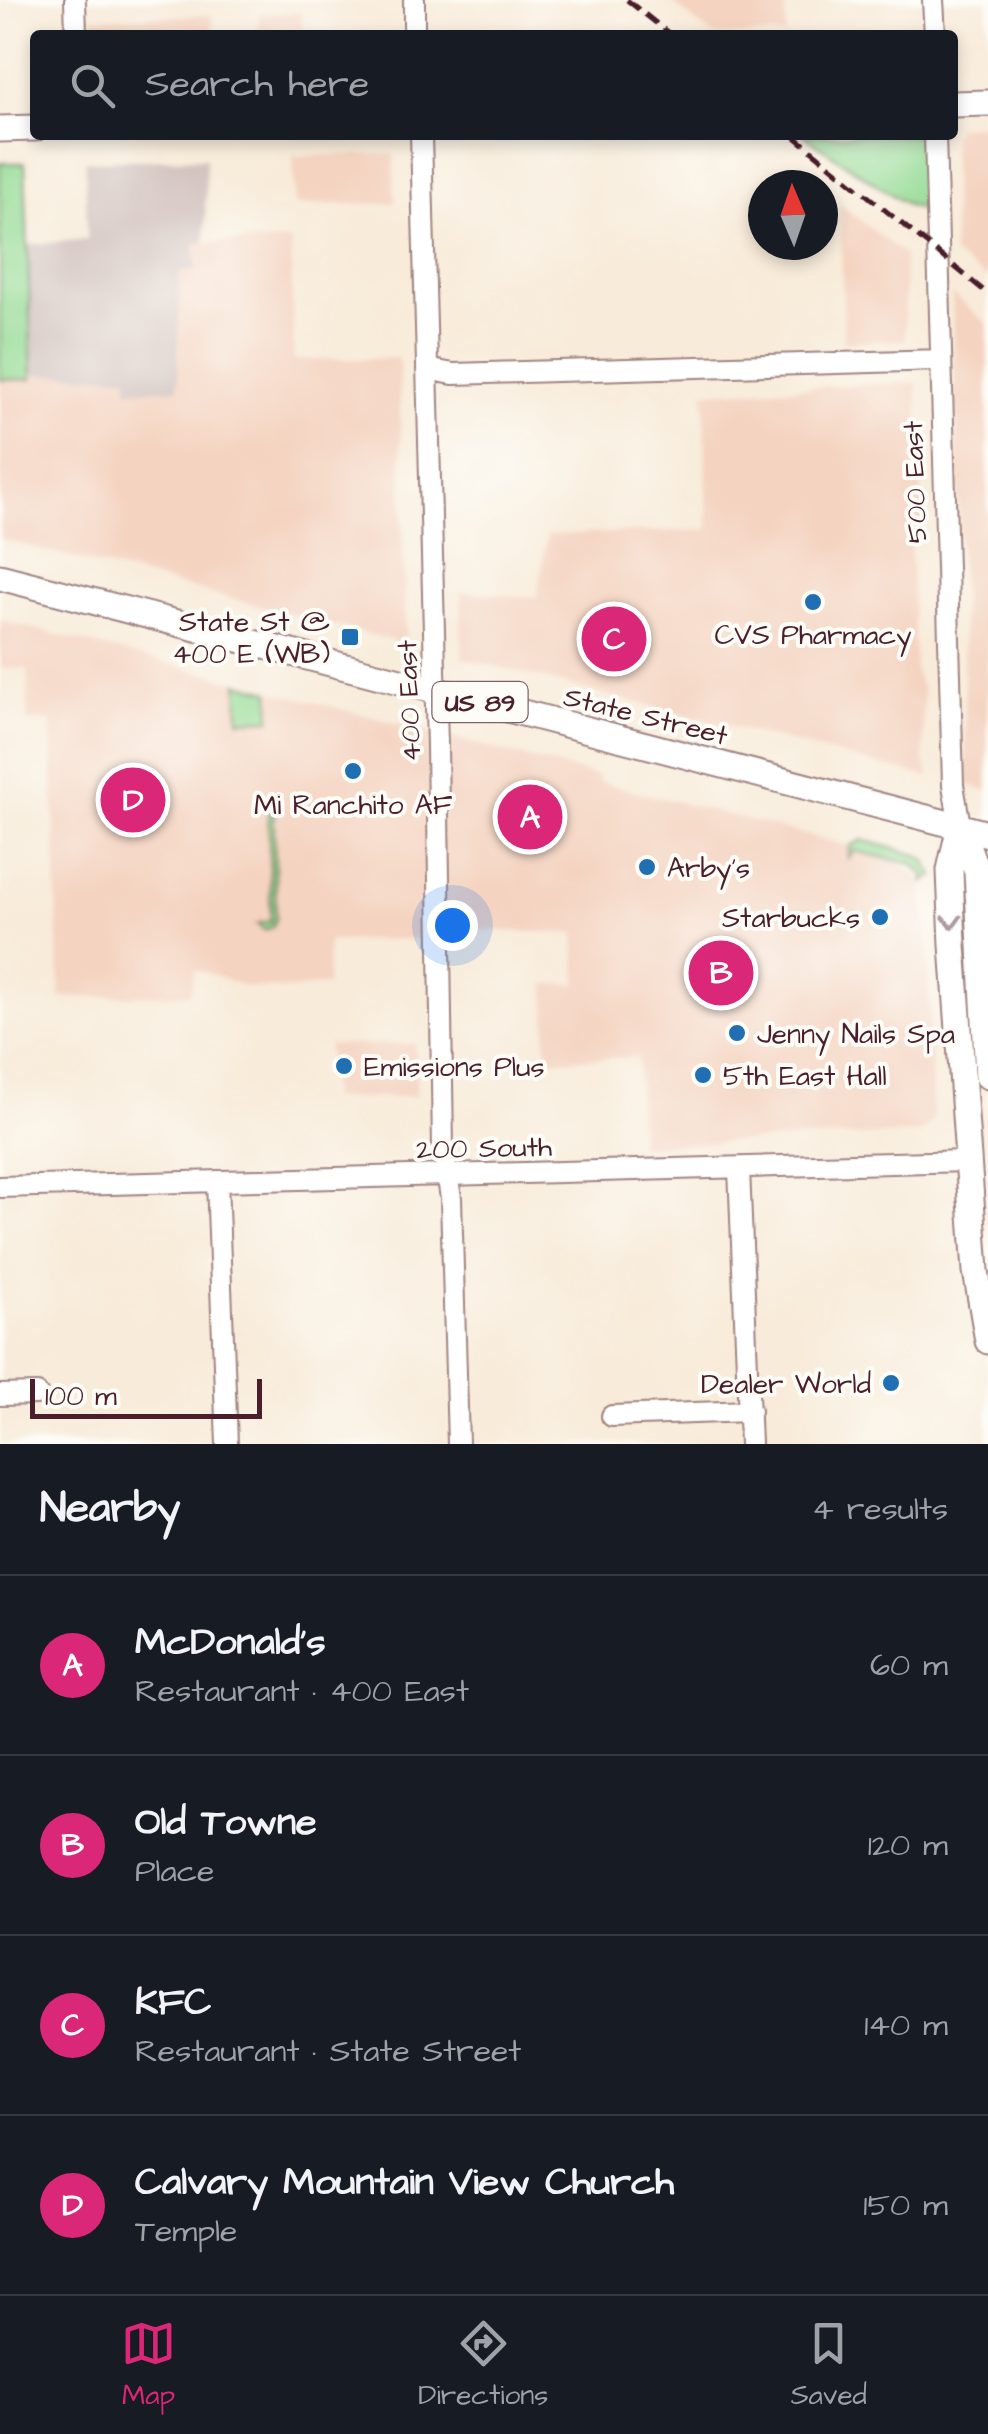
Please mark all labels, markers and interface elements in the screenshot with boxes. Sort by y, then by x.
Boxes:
search box [30,30,958,140]
icon: search [65,58,120,113]
text: Search here [145,59,369,111]
north arrow [748,170,838,260]
street label: 500 East [894,419,937,544]
marker: CVS Pharmacy [802,591,824,613]
pin: C [582,602,646,676]
place label: State St @ 400 E (WB) [172,603,330,674]
place label: CVS Pharmacy [714,616,912,657]
marker: State St @ 400 E (WB) [339,626,361,648]
street label: 400 East [388,639,431,762]
street label: State Street [560,677,732,756]
road number: US 89 [432,682,528,722]
marker: Mi Ranchito AF [342,760,364,782]
pin: D [100,762,166,838]
pin: A [498,780,562,854]
place label: Mi Ranchito AF [254,786,453,825]
place label: Arby's [667,849,750,890]
marker: Arby's [636,856,658,878]
place label: Starbucks [722,899,860,938]
your location [427,900,478,951]
marker: Starbucks [869,906,891,928]
one-way arrow [941,915,962,931]
pin: B [688,936,754,1010]
place label: Jenny Nails Spa [757,1015,955,1056]
marker: Jenny Nails Spa [726,1022,748,1044]
place label: Emissions Plus [364,1048,545,1087]
marker: Emissions Plus [333,1055,355,1077]
place label: 5th East Hall [723,1057,887,1096]
marker: 5th East Hall [692,1064,714,1086]
street label: 200 South [416,1128,552,1169]
place label: Dealer World [701,1365,871,1404]
marker: Dealer World [880,1372,902,1394]
scale bar [30,1374,262,1418]
text: 100 m [45,1377,117,1416]
text: Nearby [40,1480,180,1538]
text: 4 results [812,1487,948,1532]
text: McDonald's [135,1617,326,1669]
text: A [62,1643,83,1688]
text: 60 m [870,1643,948,1688]
text: Restaurant · 400 East [135,1669,469,1714]
text: Old Towne [135,1797,316,1849]
text: B [61,1823,84,1868]
text: 120 m [868,1823,948,1868]
text: Place [135,1849,214,1894]
text: KFC [135,1977,211,2029]
text: C [61,2003,84,2048]
text: 140 m [864,2003,948,2048]
text: Restaurant · State Street [135,2029,521,2074]
text: Calvary Mountain View Church [135,2157,674,2209]
text: D [62,2183,83,2228]
text: 150 m [863,2183,948,2228]
text: Temple [135,2209,237,2254]
tab: Map [121,2316,176,2415]
tab: Directions [418,2316,548,2415]
tab: Saved [791,2316,867,2415]

